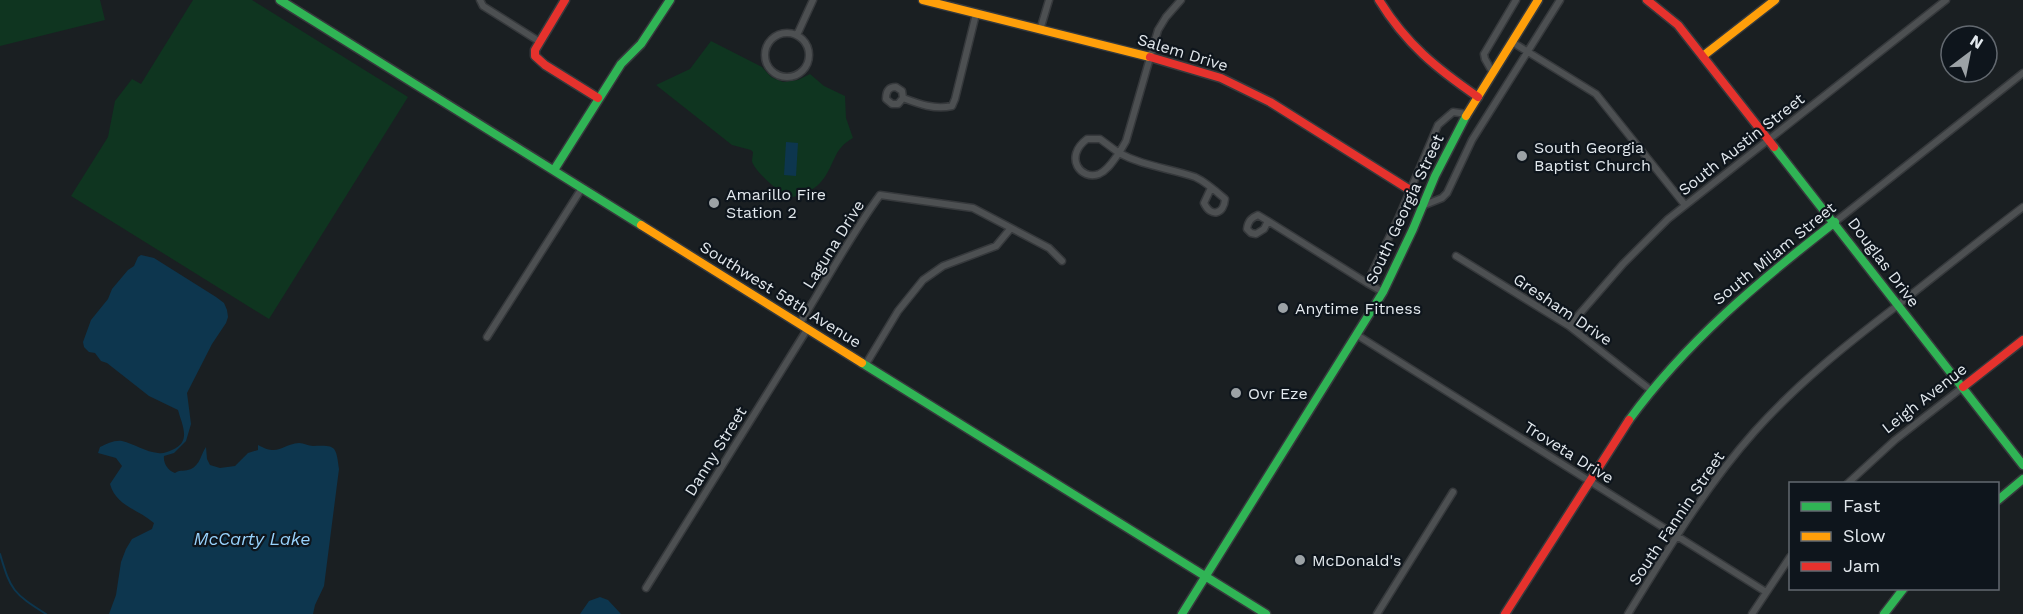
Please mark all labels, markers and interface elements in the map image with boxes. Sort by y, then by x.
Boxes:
north arrow [1939,24,1999,84]
street label: Salem Drive [1135,30,1230,75]
text: N [1967,31,1987,53]
street label: South Austin Street [1675,89,1808,199]
street label: South Georgia Street [1361,131,1448,287]
place label: South Georgia Baptist Church [1534,138,1651,175]
marker: South Georgia Baptist Church [1515,149,1529,163]
place label: Amarillo Fire Station 2 [726,185,826,222]
marker: Amarillo Fire Station 2 [707,196,721,210]
street label: Laguna Drive [799,196,868,292]
street label: South Milam Street [1709,198,1840,309]
street label: Douglas Drive [1844,214,1923,311]
street label: Southwest 58th Avenue [697,237,865,352]
street label: Gresham Drive [1510,269,1616,349]
place label: Anytime Fitness [1295,299,1421,318]
marker: Anytime Fitness [1276,301,1290,315]
street label: Leigh Avenue [1878,359,1971,437]
place label: Ovr Eze [1248,384,1308,403]
marker: Ovr Eze [1229,386,1243,400]
street label: Danny Street [680,403,751,499]
street label: Troveta Drive [1520,417,1617,488]
street label: South Fannin Street [1625,447,1728,589]
legend [1789,482,1999,590]
text: Fast [1843,495,1881,516]
text: Slow [1843,525,1886,546]
water label: McCarty Lake [194,528,310,549]
place label: McDonald's [1312,551,1402,570]
marker: McDonald's [1293,553,1307,567]
text: Jam [1843,555,1880,576]

